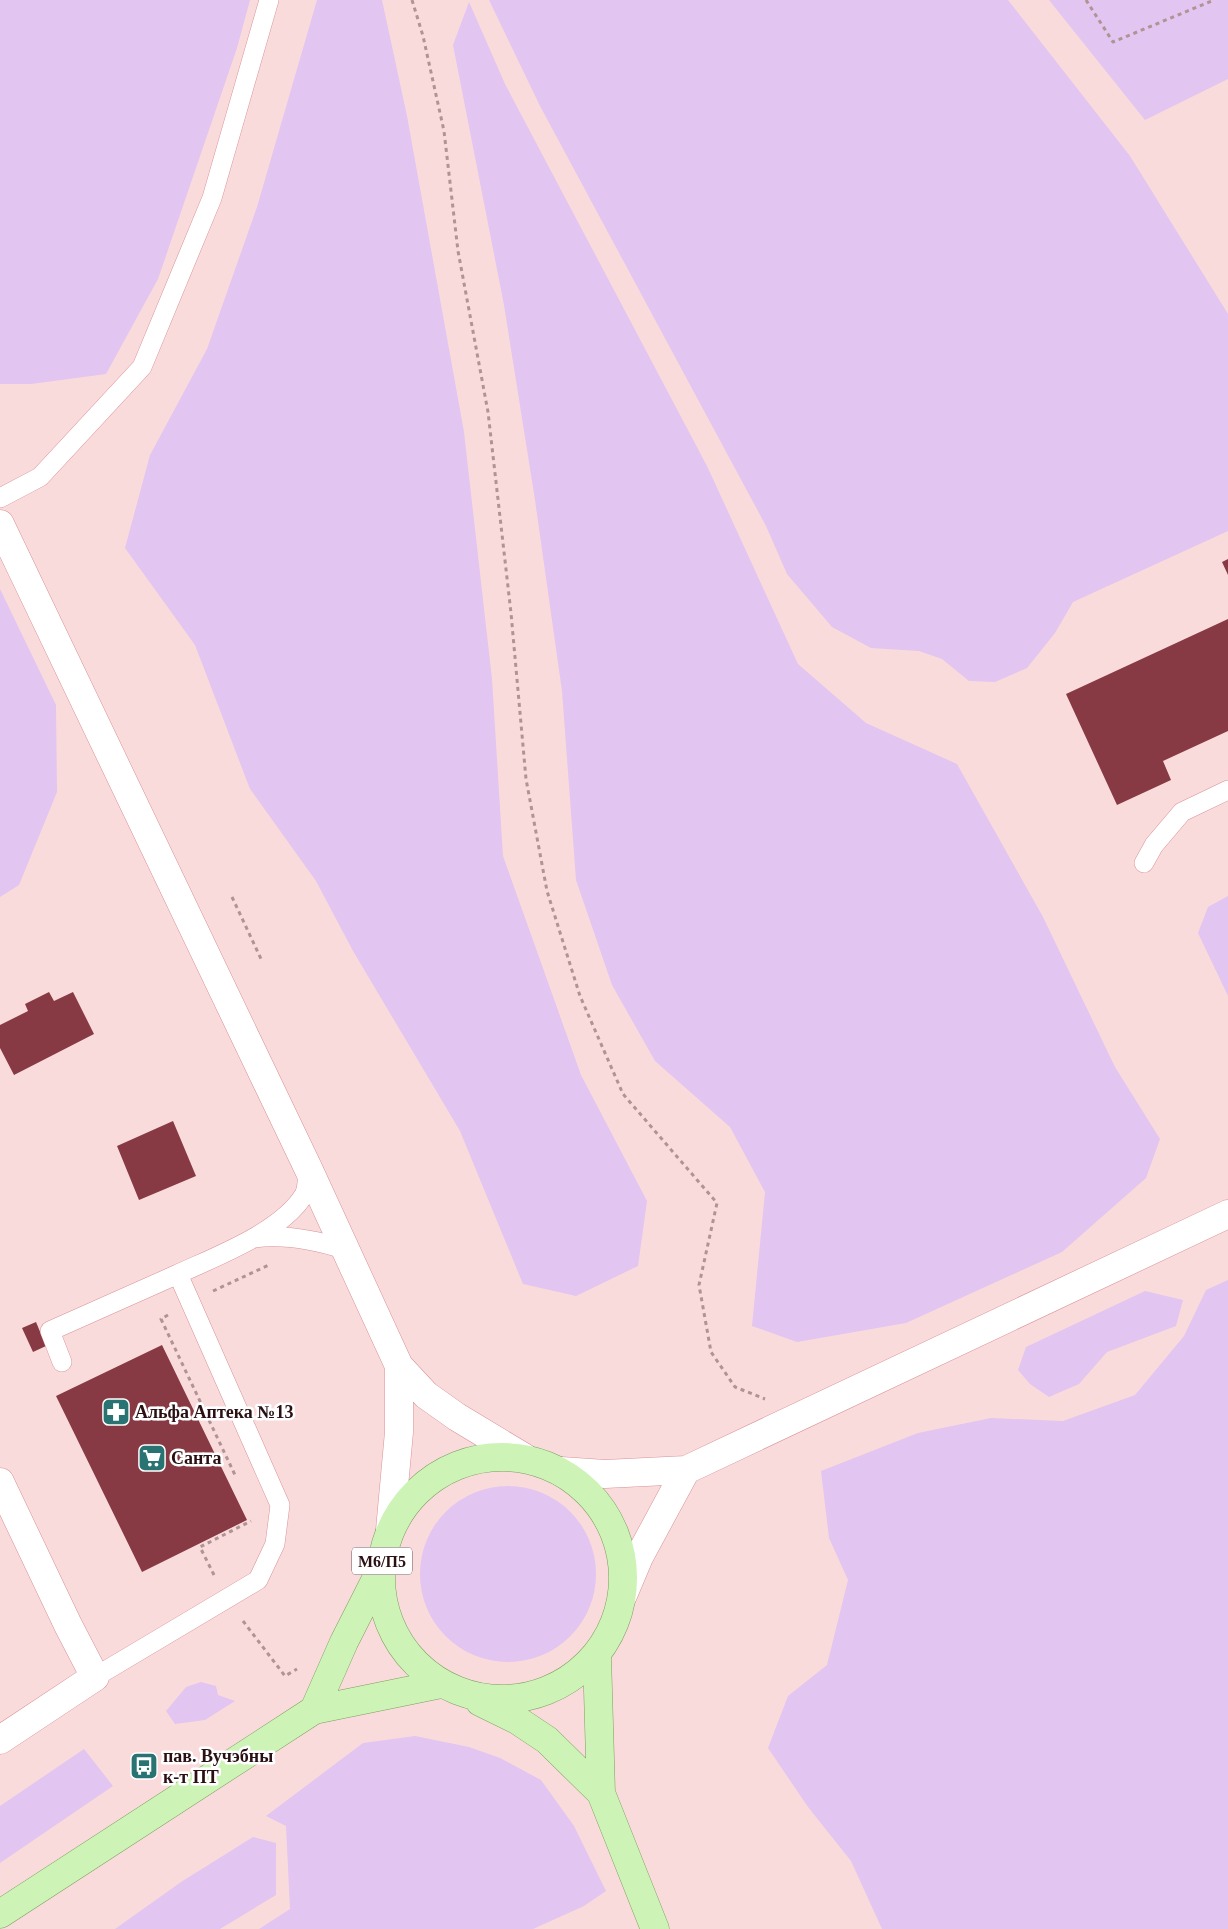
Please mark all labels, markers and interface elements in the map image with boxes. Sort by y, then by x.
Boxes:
pharmacy icon: Альфа Аптека №13 [101,1397,131,1427]
place label: Альфа Аптека №13 [135,1402,293,1422]
supermarket icon: Санта [137,1443,167,1473]
place label: Санта [171,1448,221,1468]
road number: М6/П5 [352,1548,412,1574]
place label: пав. Вучэбны к-т ПТ [163,1746,273,1787]
bus stop icon: пав. Вучэбны к-т ПТ [129,1751,159,1781]

